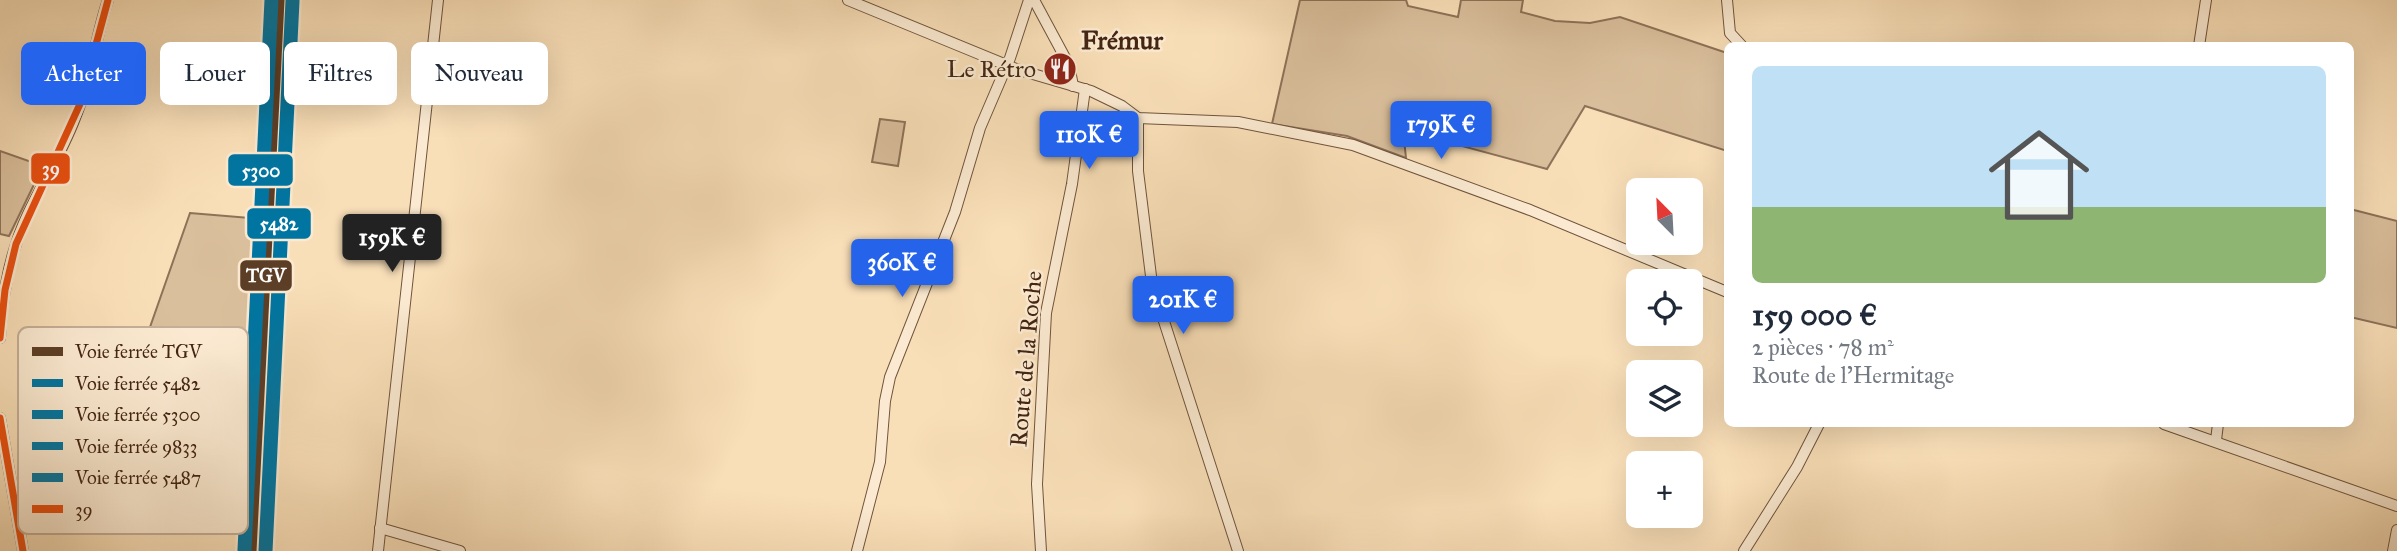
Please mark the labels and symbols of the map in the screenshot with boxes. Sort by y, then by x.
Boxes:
district label: Frémur [1081,24,1164,56]
restaurant icon: Le Rétro [1041,50,1079,88]
place label: Le Rétro [947,54,1036,84]
pin: 179K € [1384,102,1498,161]
pin: 110K € [1032,111,1146,171]
line badge: 39 [30,152,71,185]
line badge: 5300 [227,153,294,187]
text: 39 [42,157,60,181]
text: 5300 [242,159,280,183]
north arrow [1626,178,1703,256]
line badge: 5482 [246,207,312,240]
text: 5482 [260,212,299,236]
pin: 159K € [335,215,449,274]
pin: 360K € [845,240,959,299]
line badge: TGV [239,259,293,292]
text: TGV [245,264,288,287]
street label: Route de la Roche [1003,270,1049,448]
pin: 201K € [1126,276,1240,336]
legend [18,327,248,534]
text: Voie ferrée TGV [74,340,203,363]
text: Voie ferrée 5482 [74,372,201,395]
text: Voie ferrée 5300 [74,403,201,426]
text: Voie ferrée 9833 [74,435,197,458]
text: Voie ferrée 5487 [74,466,201,489]
text: 39 [75,498,93,521]

